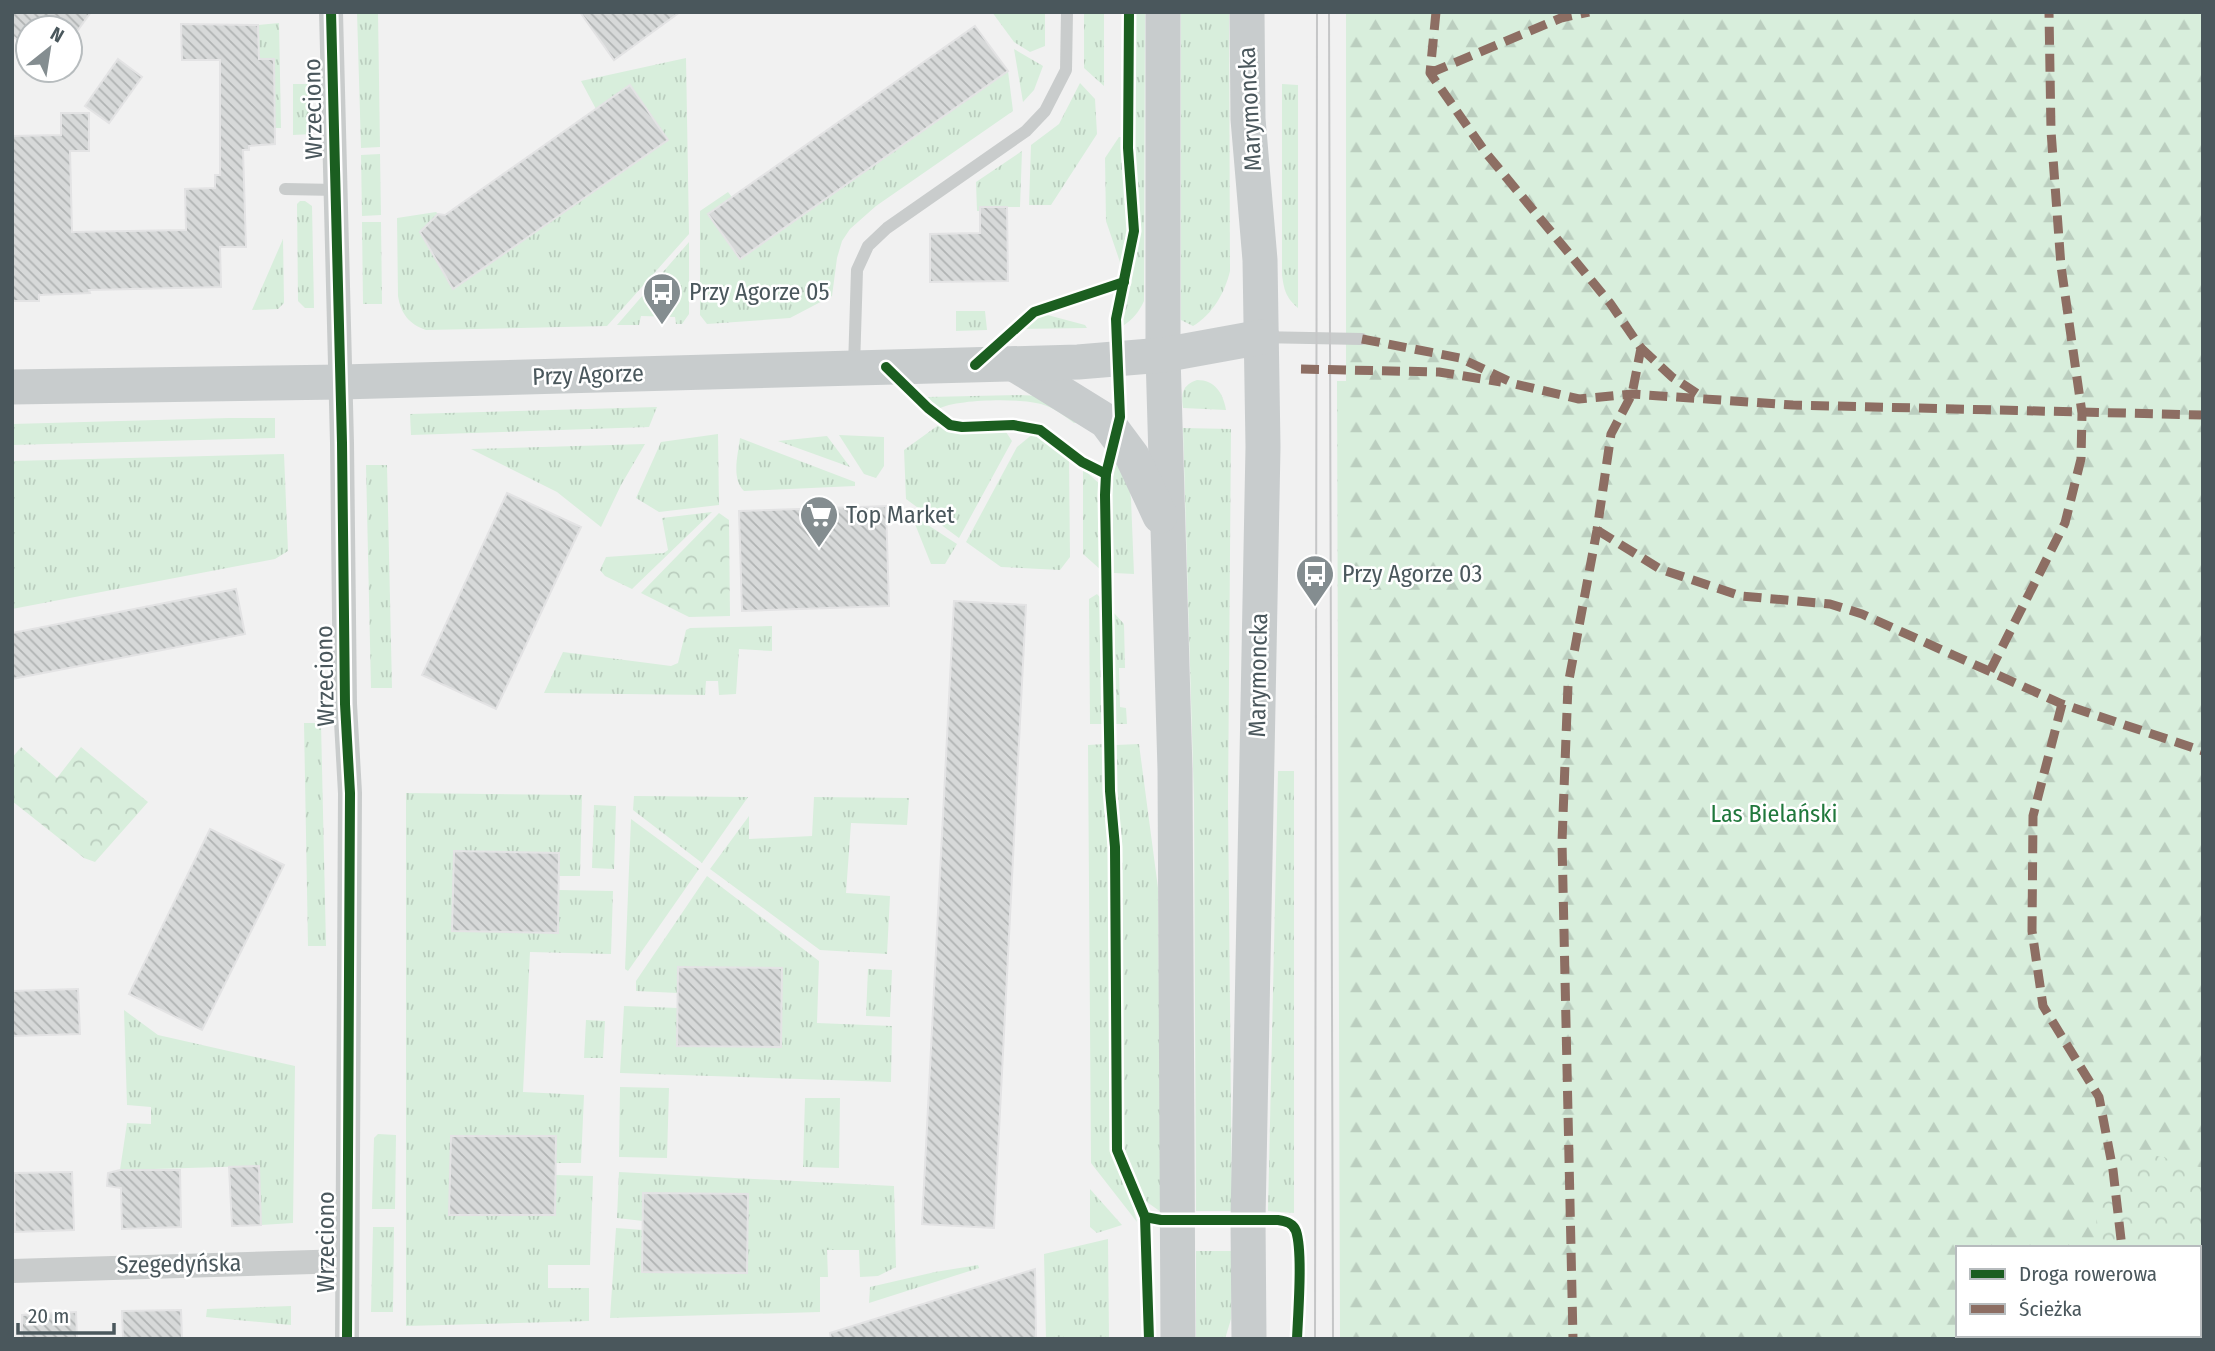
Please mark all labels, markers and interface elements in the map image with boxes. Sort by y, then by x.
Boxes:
north arrow [14,14,84,84]
text: N [47,22,68,48]
street label: Marymoncka [1233,46,1267,172]
street label: Wrzeciono [298,58,328,160]
bus stop icon: Przy Agorze 05 [641,271,683,326]
place label: Przy Agorze 05 [689,278,830,306]
street label: Przy Agorze [532,359,644,391]
supermarket icon: Top Market [798,494,840,549]
place label: Top Market [846,501,955,529]
bus stop icon: Przy Agorze 03 [1294,553,1336,608]
place label: Przy Agorze 03 [1342,560,1482,588]
street label: Marymoncka [1243,613,1273,737]
street label: Wrzeciono [310,625,340,727]
park label: Las Bielański [1710,800,1838,828]
street label: Wrzeciono [312,1191,340,1293]
legend [1956,1246,2201,1337]
street label: Szegedyńska [116,1249,242,1279]
text: Droga rowerowa [2019,1261,2157,1287]
scale bar [18,1292,114,1336]
text: Ścieżka [2019,1296,2082,1322]
text: 20 m [28,1303,69,1329]

